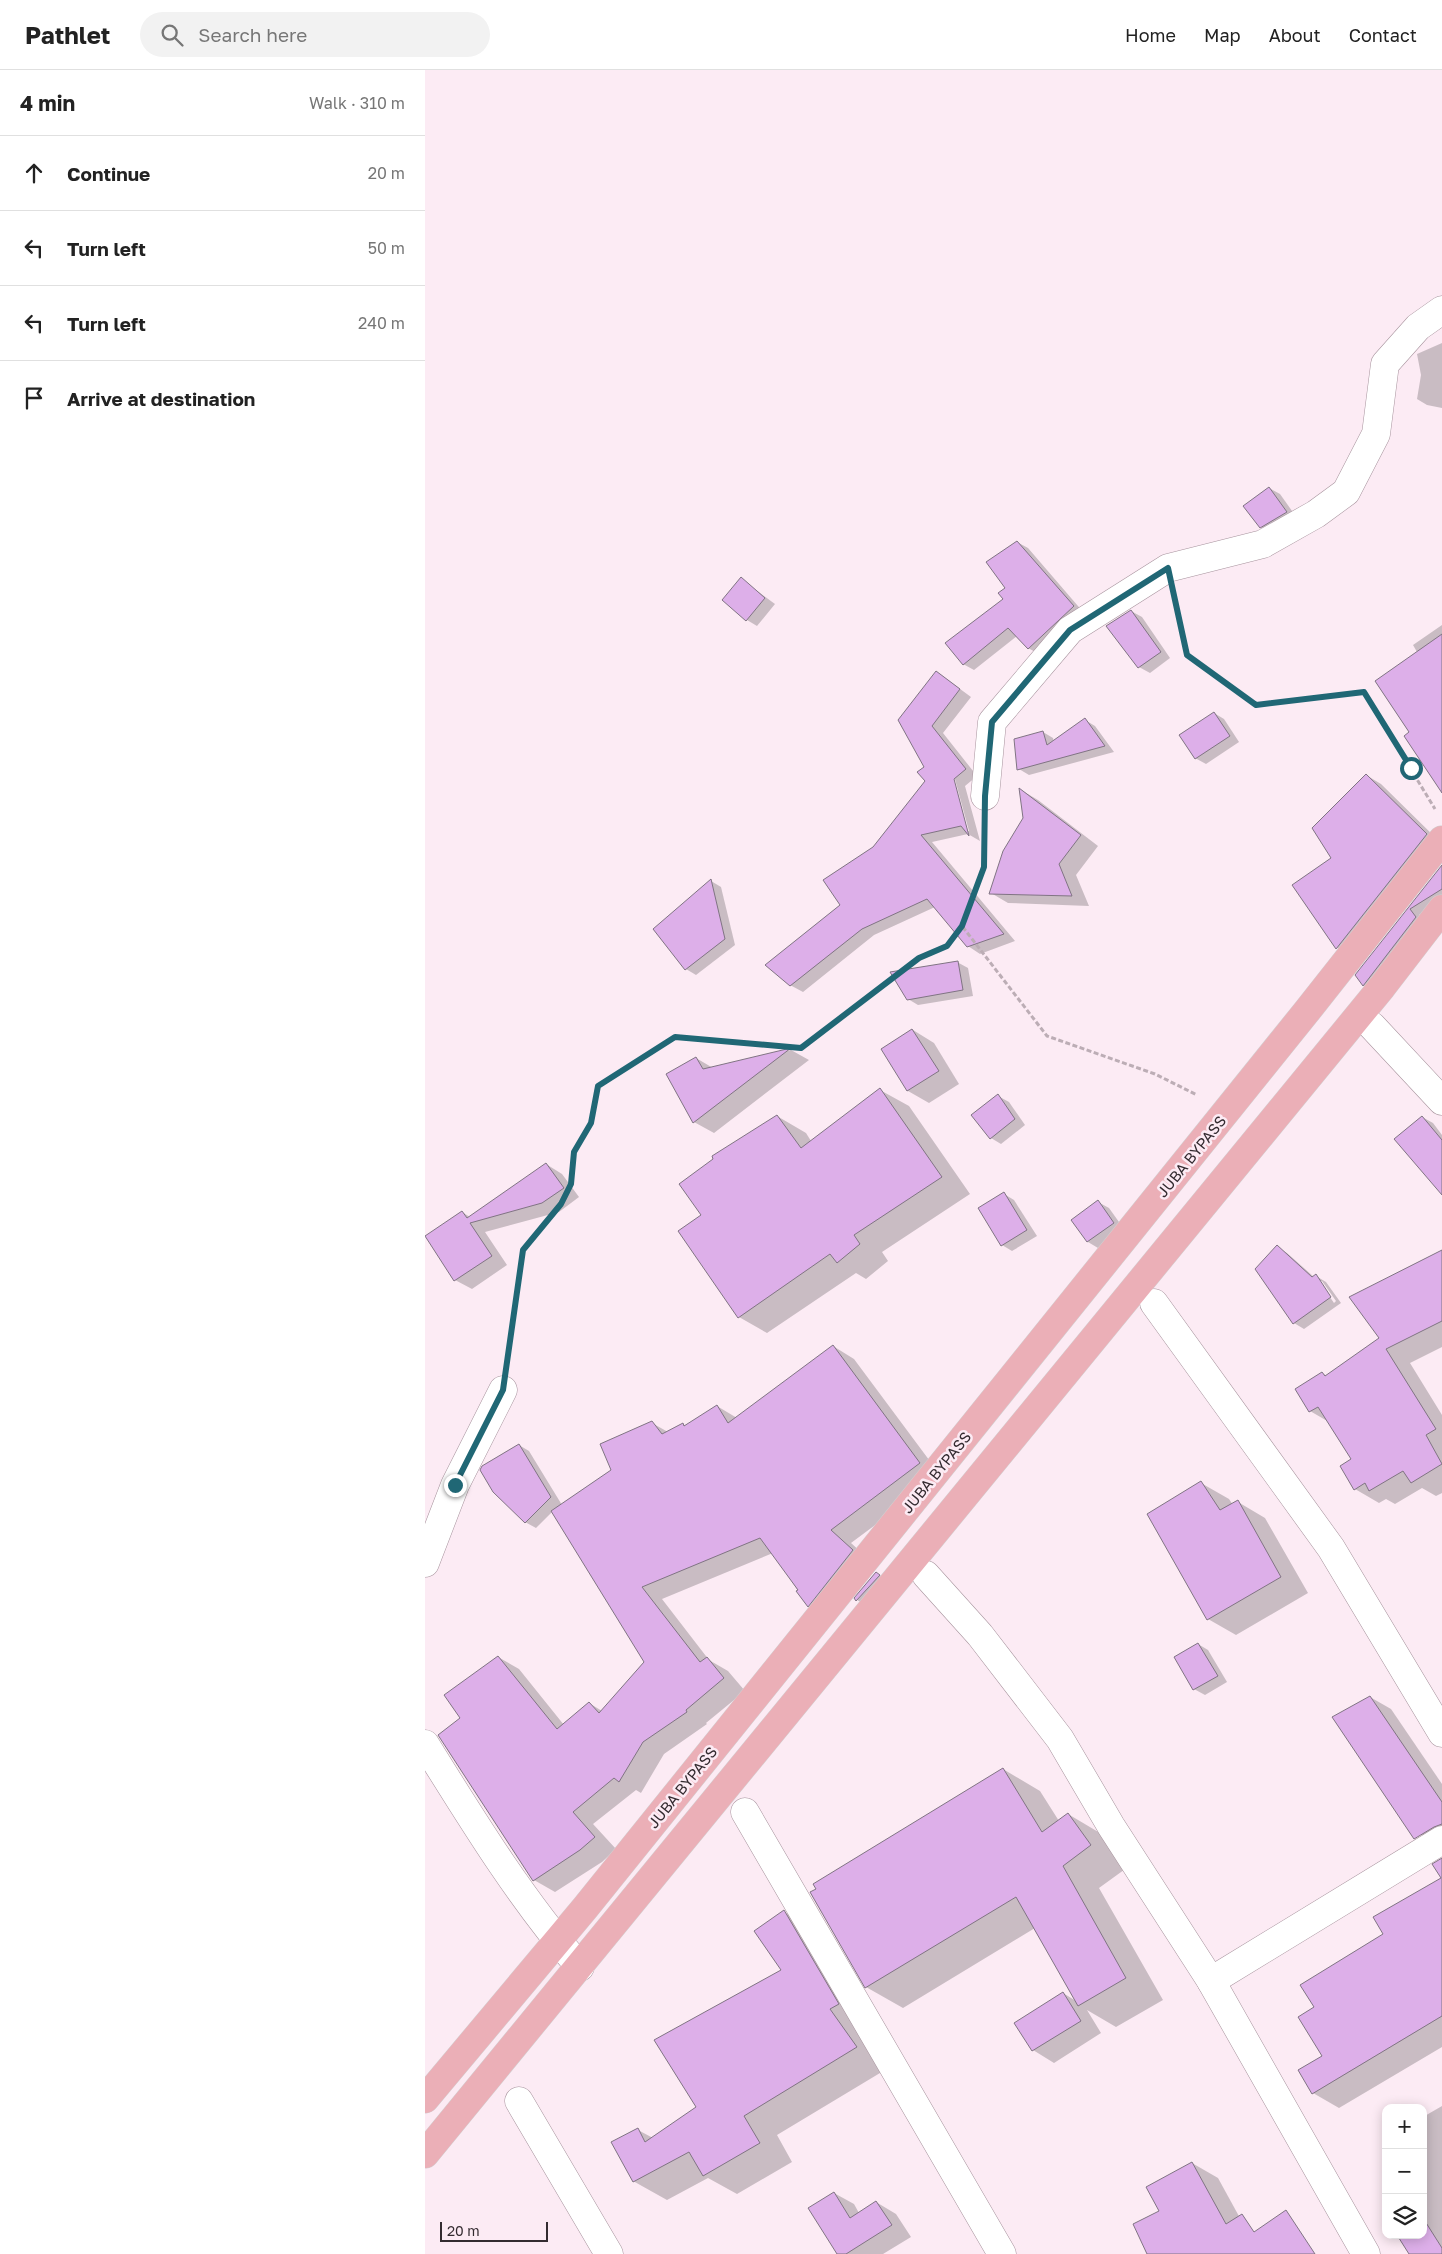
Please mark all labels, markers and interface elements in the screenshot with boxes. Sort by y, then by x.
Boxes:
search box [140,12,490,57]
text: Pathlet [25,20,110,49]
icon: search [158,21,186,49]
text: Search here [198,23,307,46]
text: Home [1125,24,1176,46]
text: Map [1204,24,1241,46]
text: About [1269,24,1321,46]
text: Contact [1349,24,1417,46]
text: 4 min [20,90,75,116]
text: Walk · 310 m [309,93,405,113]
icon: ahead [20,159,48,187]
text: Continue [67,162,150,185]
text: 20 m [368,163,405,183]
icon: left [20,234,48,262]
text: Turn left [67,237,146,260]
text: 50 m [368,238,405,258]
icon: left [20,309,48,337]
text: Turn left [67,312,146,335]
text: 240 m [358,313,405,333]
icon: arrive [20,384,48,412]
text: Arrive at destination [67,387,255,410]
route start [1400,757,1423,780]
street label: JUBA BYPASS [1153,1112,1229,1200]
street label: JUBA BYPASS [898,1428,974,1516]
route end [444,1474,467,1497]
street label: JUBA BYPASS [644,1743,720,1831]
map controls [1382,2104,1427,2239]
button: + [1382,2104,1427,2149]
button: − [1382,2149,1427,2194]
button: layers [1382,2194,1427,2239]
scale bar [440,2219,547,2242]
text: 20 m [447,2222,480,2239]

